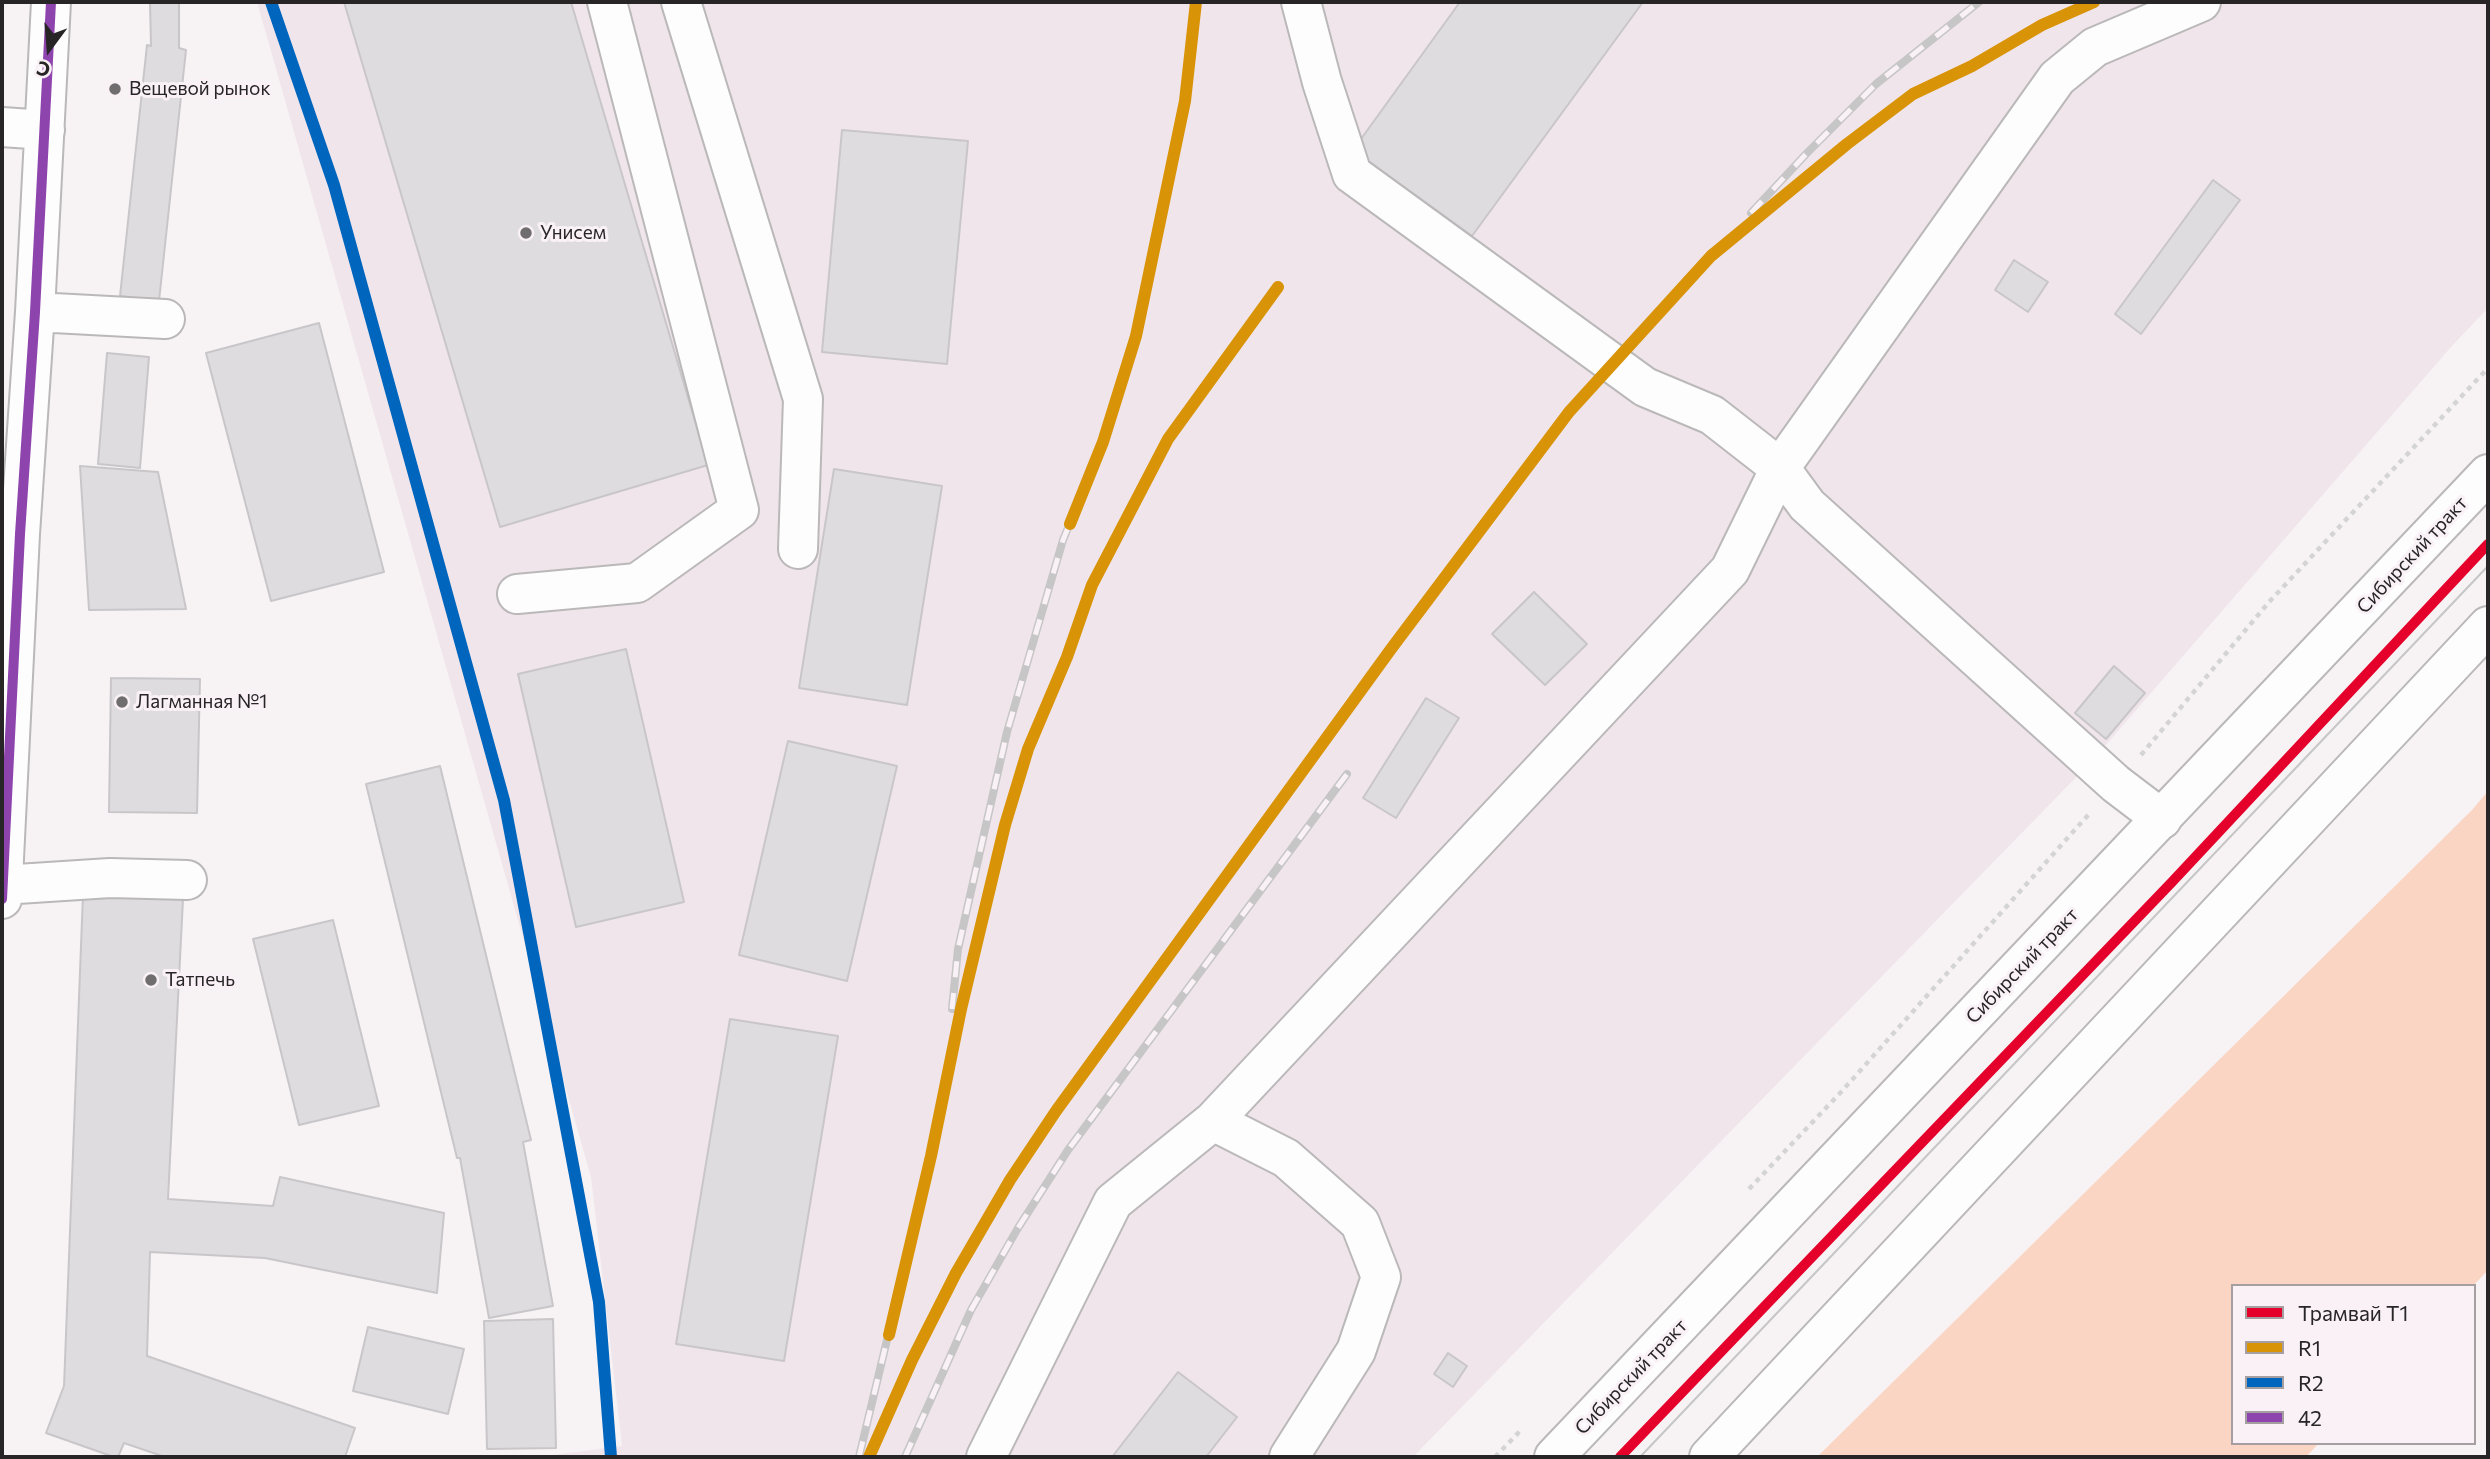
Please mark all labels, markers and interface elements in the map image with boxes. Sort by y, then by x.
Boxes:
north arrow [14,14,84,84]
text: С [34,57,52,83]
place label: Вещевой рынок [129,78,271,100]
marker: Вещевой рынок [107,81,123,97]
place label: Унисем [540,222,606,244]
marker: Унисем [518,225,534,241]
street label: Сибирский тракт [2352,492,2472,618]
place label: Лагманная №1 [136,691,267,713]
marker: Лагманная №1 [114,694,130,710]
street label: Сибирский тракт [1961,904,2083,1028]
place label: Татпечь [165,969,235,991]
marker: Татпечь [143,972,159,988]
legend [2231,1284,2476,1445]
text: Трамвай T1 [2298,1300,2408,1325]
street label: Сибирский тракт [1570,1315,1692,1439]
text: R1 [2298,1335,2321,1360]
text: R2 [2298,1370,2324,1395]
text: 42 [2298,1405,2322,1430]

